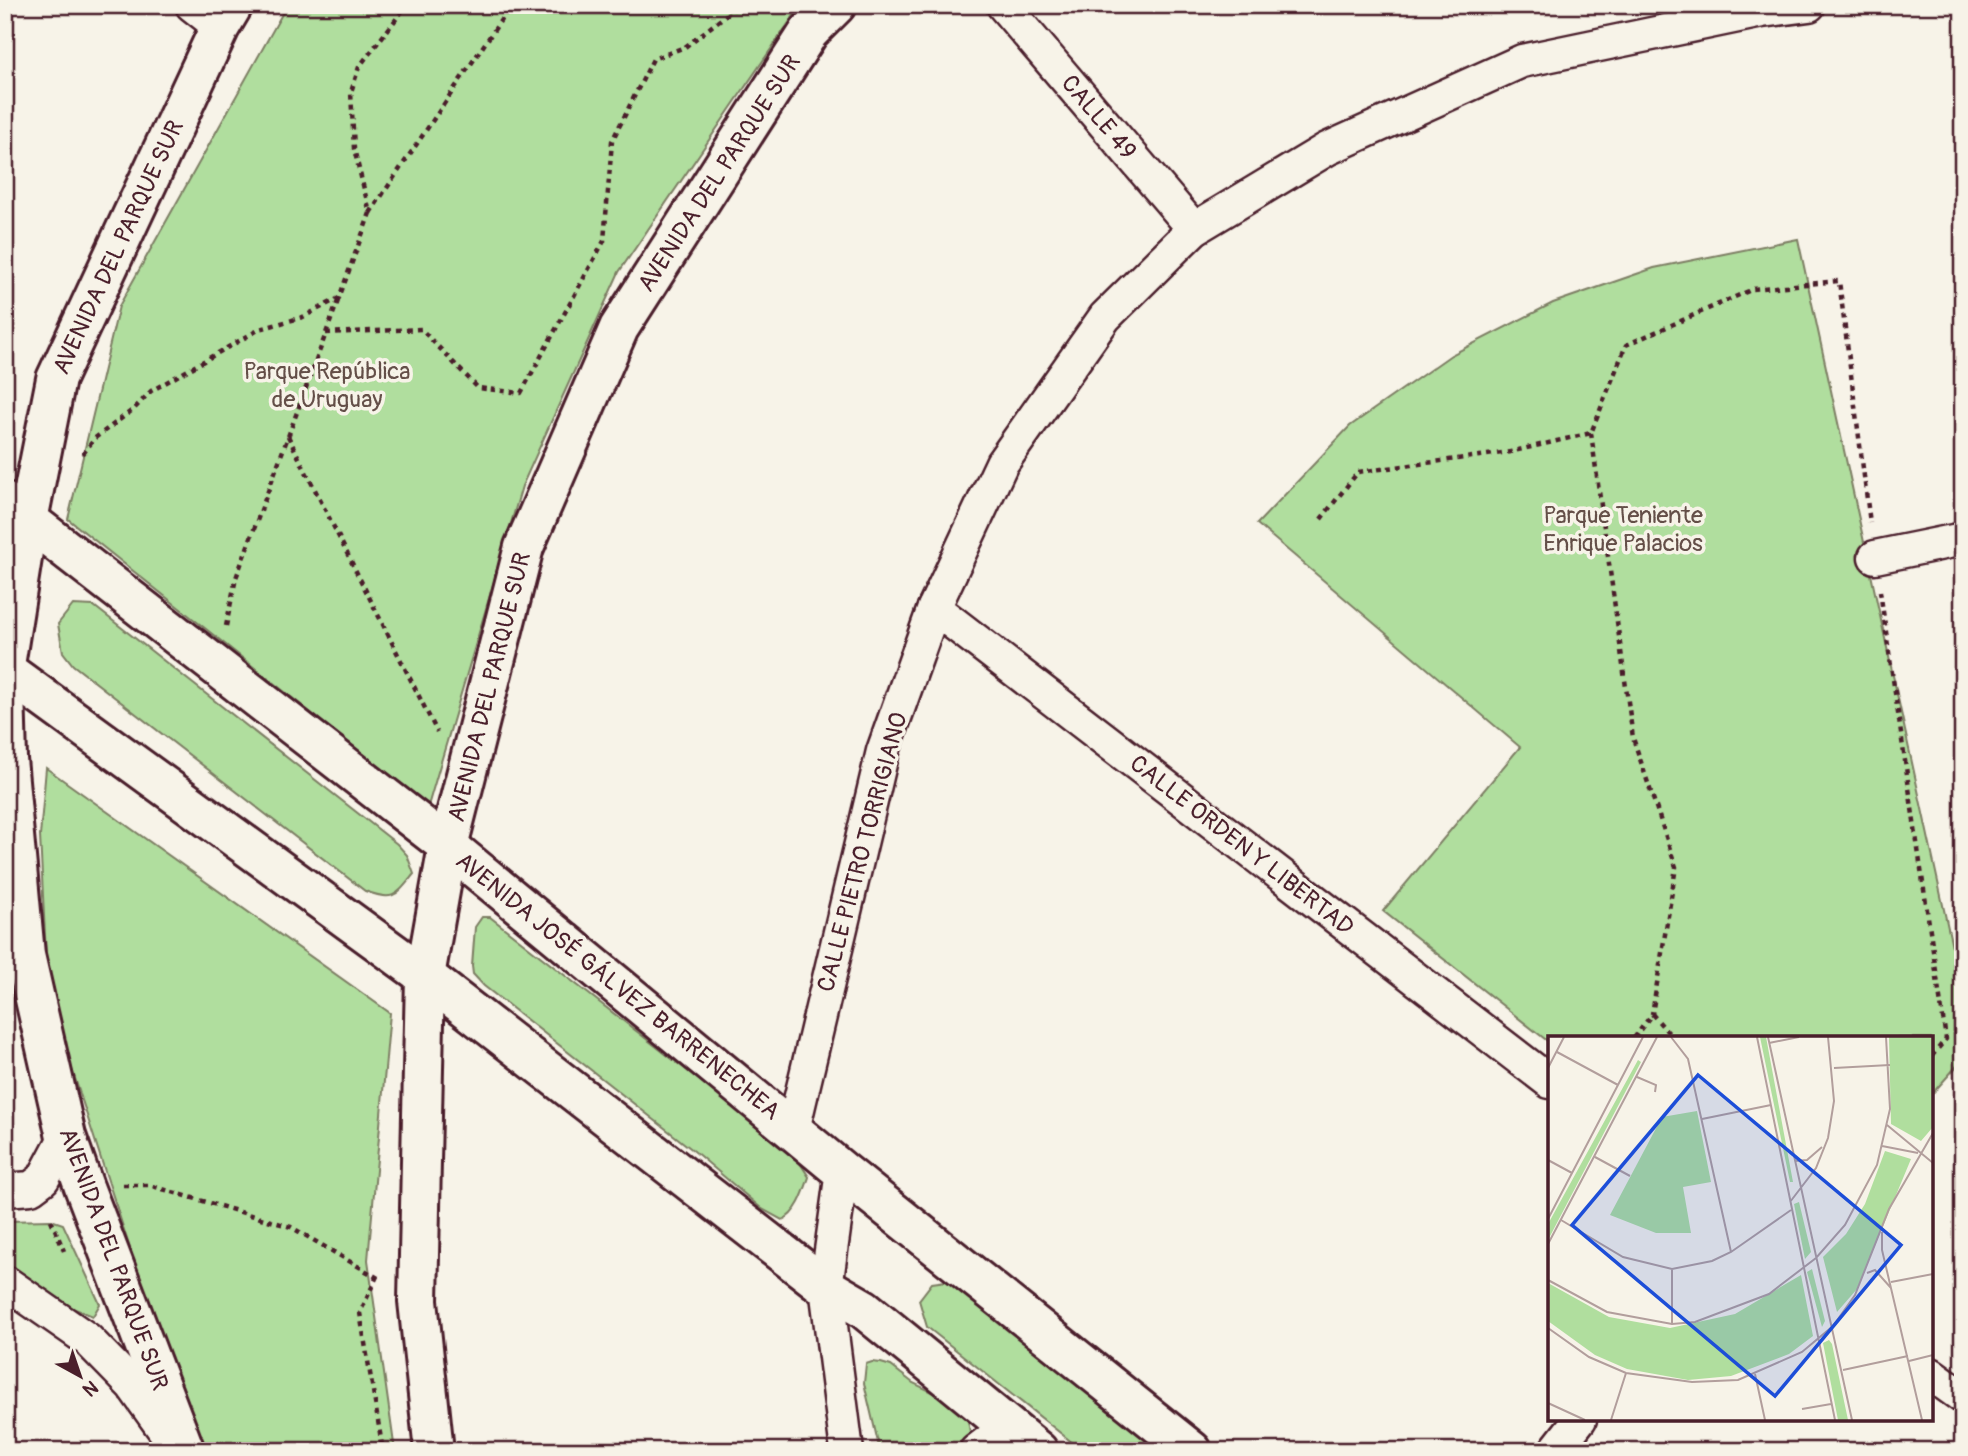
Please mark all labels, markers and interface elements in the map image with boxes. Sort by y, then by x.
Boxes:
street label: AVENIDA DEL PARQUE SUR [632,49,807,297]
street label: CALLE 49 [1055,69,1142,165]
street label: AVENIDA DEL PARQUE SUR [47,115,190,379]
park label: Parque República de Uruguay [244,357,410,414]
park label: Parque Teniente Enrique Palacios [1543,501,1703,558]
street label: AVENIDA DEL PARQUE SUR [442,549,537,825]
street label: CALLE PIETRO TORRIGIANO [811,709,914,995]
street label: CALLE ORDEN Y LIBERTAD [1124,749,1360,942]
street label: AVENIDA JOSÉ GÁLVEZ BARRENECHEA [450,847,786,1126]
inset map [1548,1036,1933,1421]
street label: AVENIDA DEL PARQUE SUR [53,1124,175,1394]
north arrow [46,1340,116,1410]

